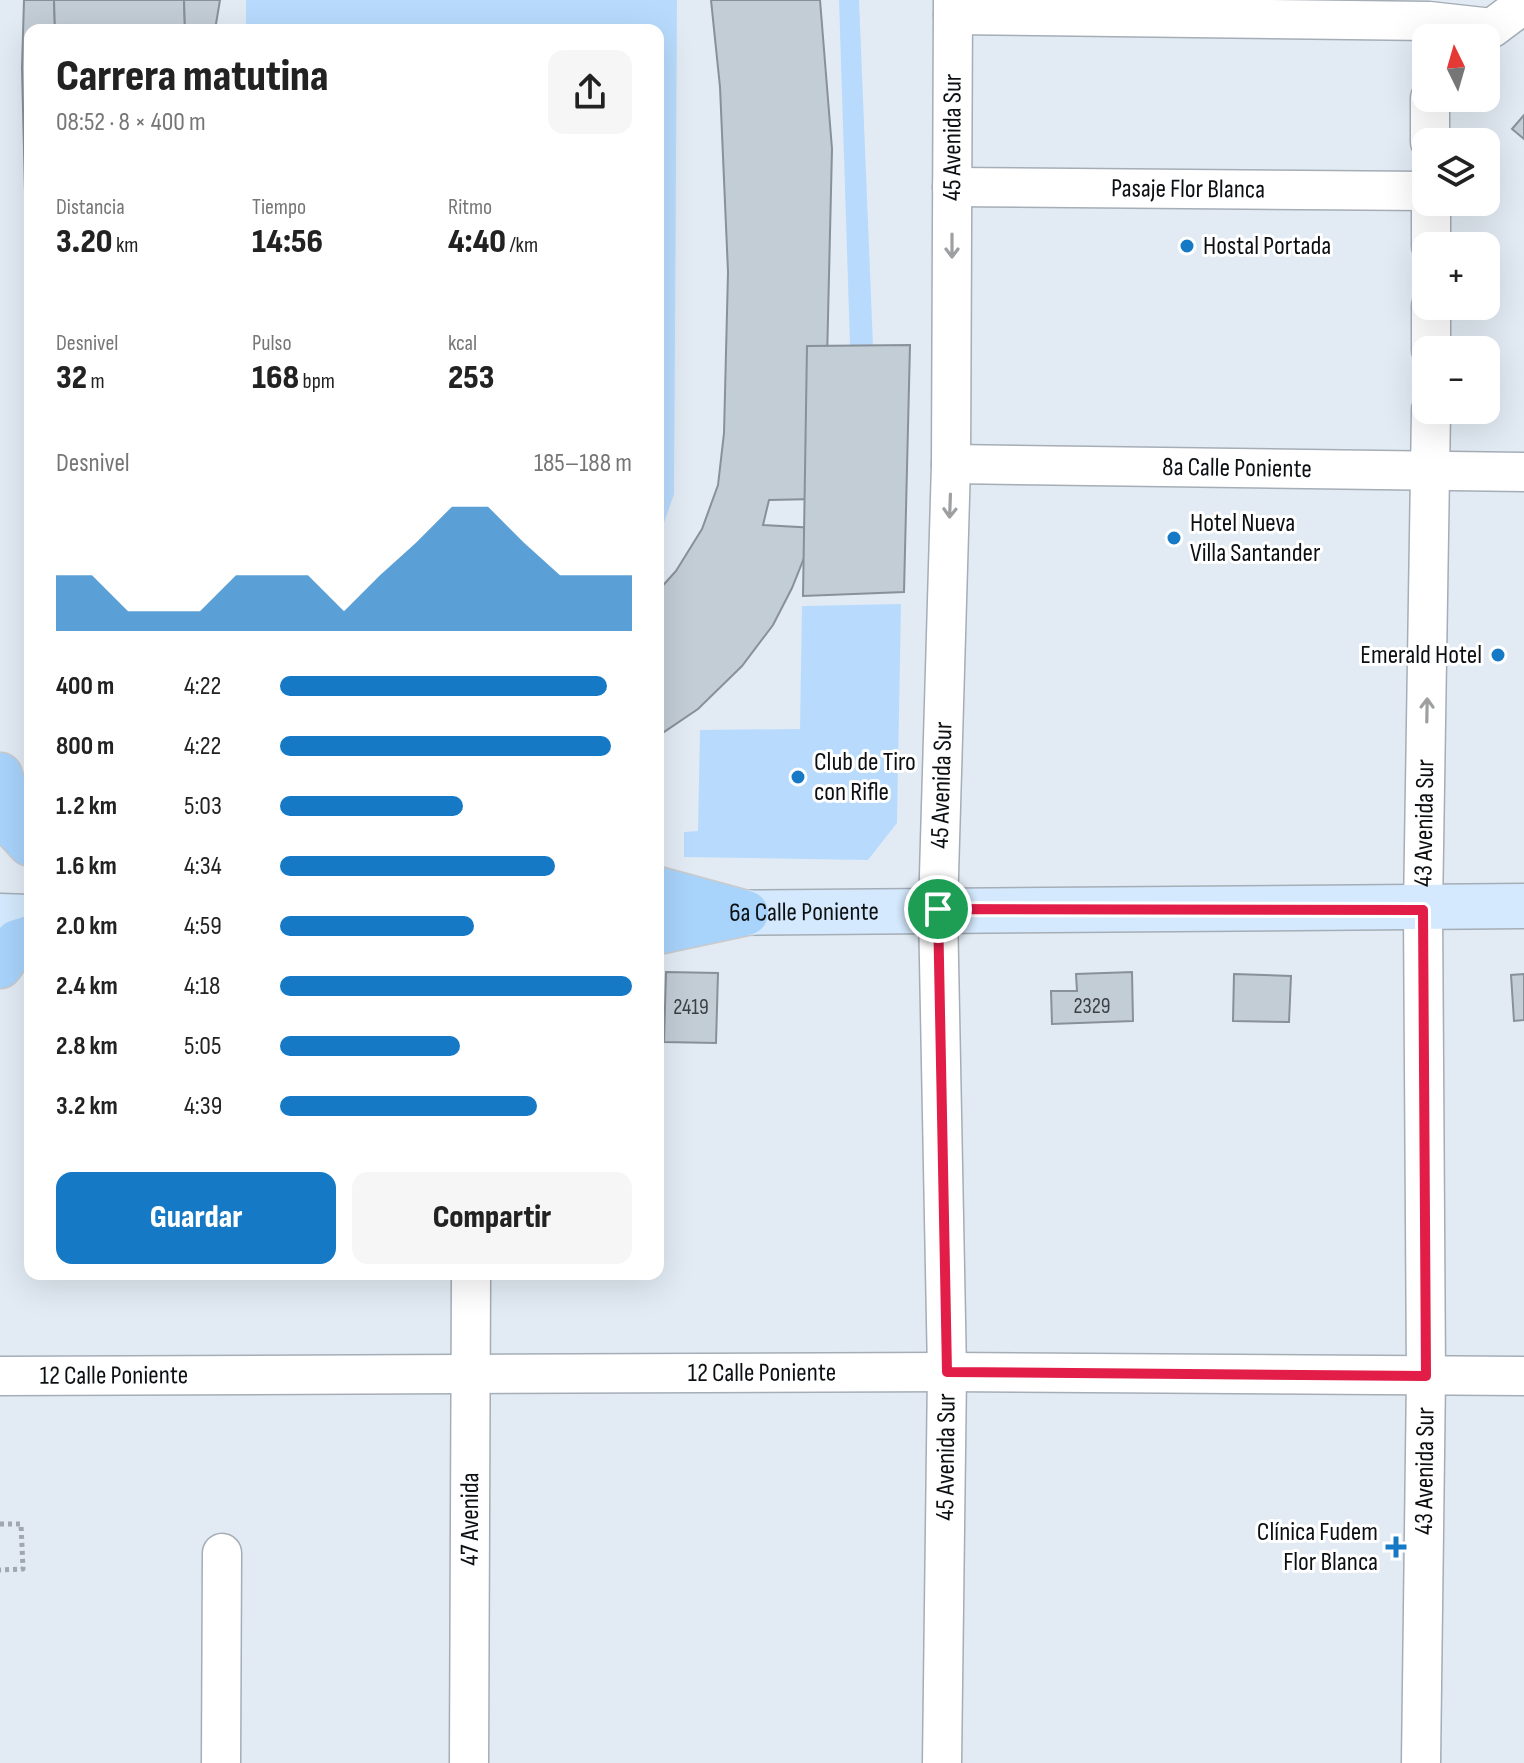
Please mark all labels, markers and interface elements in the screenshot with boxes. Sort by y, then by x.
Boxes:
north arrow [1412,24,1500,112]
map controls [1412,24,1500,424]
text: Carrera matutina [56,50,329,103]
button: share [548,50,632,134]
street label: 45 Avenida Sur [937,73,968,201]
text: 08:52 · 8 × 400 m [56,107,206,138]
button: layers [1412,128,1500,216]
street label: Pasaje Flor Blanca [1111,173,1265,205]
text: Distancia [56,194,125,221]
text: Tiempo [252,194,306,221]
text: Ritmo [448,194,492,221]
text: 3.20 [56,221,112,262]
text: 14:56 [252,221,323,262]
text: 4:40 [448,221,506,262]
place label: Hostal Portada [1203,231,1331,262]
text: km [112,232,138,259]
text: /km [506,232,538,259]
one-way arrow [944,232,959,259]
button: + [1412,232,1500,320]
marker: Hostal Portada [1178,237,1196,255]
text: Desnivel [56,330,118,357]
text: Pulso [252,330,292,357]
text: kcal [448,330,477,357]
button: − [1412,336,1500,424]
text: 32 [56,357,87,398]
text: 168 [252,357,299,398]
text: 253 [448,357,494,398]
text: m [87,368,105,395]
text: bpm [299,368,335,395]
text: Desnivel [56,448,130,479]
text: 185–188 m [534,448,632,479]
street label: 8a Calle Poniente [1162,451,1312,485]
one-way arrow [942,492,958,519]
place label: Hotel Nueva Villa Santander [1190,508,1321,569]
marker: Hotel Nueva Villa Santander [1165,529,1183,547]
place label: Emerald Hotel [1360,640,1482,671]
marker: Emerald Hotel [1489,646,1507,664]
text: 400 m [56,671,114,702]
text: 4:22 [184,671,221,702]
one-way arrow [1419,697,1434,724]
street label: 45 Avenida Sur [924,721,959,849]
text: 800 m [56,731,114,762]
text: 4:22 [184,731,221,762]
place label: Club de Tiro con Rifle [814,747,916,808]
street label: 43 Avenida Sur [1408,758,1441,887]
marker: Club de Tiro con Rifle [789,768,807,786]
text: 1.2 km [56,791,117,822]
text: 5:03 [184,791,222,822]
text: 1.6 km [56,851,117,882]
text: 4:34 [184,851,222,882]
pin [904,875,972,943]
icon: arrive [916,887,960,931]
street label: 6a Calle Poniente [729,896,879,928]
text: 2.0 km [56,911,117,942]
text: 4:59 [184,911,222,942]
text: 2.4 km [56,971,118,1002]
text: 4:18 [184,971,220,1002]
house number: 2329 [1073,993,1111,1020]
house number: 2419 [673,994,709,1021]
text: 2.8 km [56,1031,118,1062]
text: 5:05 [184,1031,221,1062]
text: 3.2 km [56,1091,118,1122]
text: 4:39 [184,1091,222,1122]
button: Guardar [56,1172,336,1264]
button: Compartir [352,1172,632,1264]
street label: 12 Calle Poniente [688,1357,836,1389]
street label: 12 Calle Poniente [40,1360,188,1391]
street label: 45 Avenida Sur [930,1393,962,1521]
street label: 43 Avenida Sur [1408,1406,1441,1535]
street label: 47 Avenida [454,1472,486,1566]
place label: Clínica Fudem Flor Blanca [1257,1517,1378,1578]
marker: Clínica Fudem Flor Blanca [1385,1536,1407,1558]

